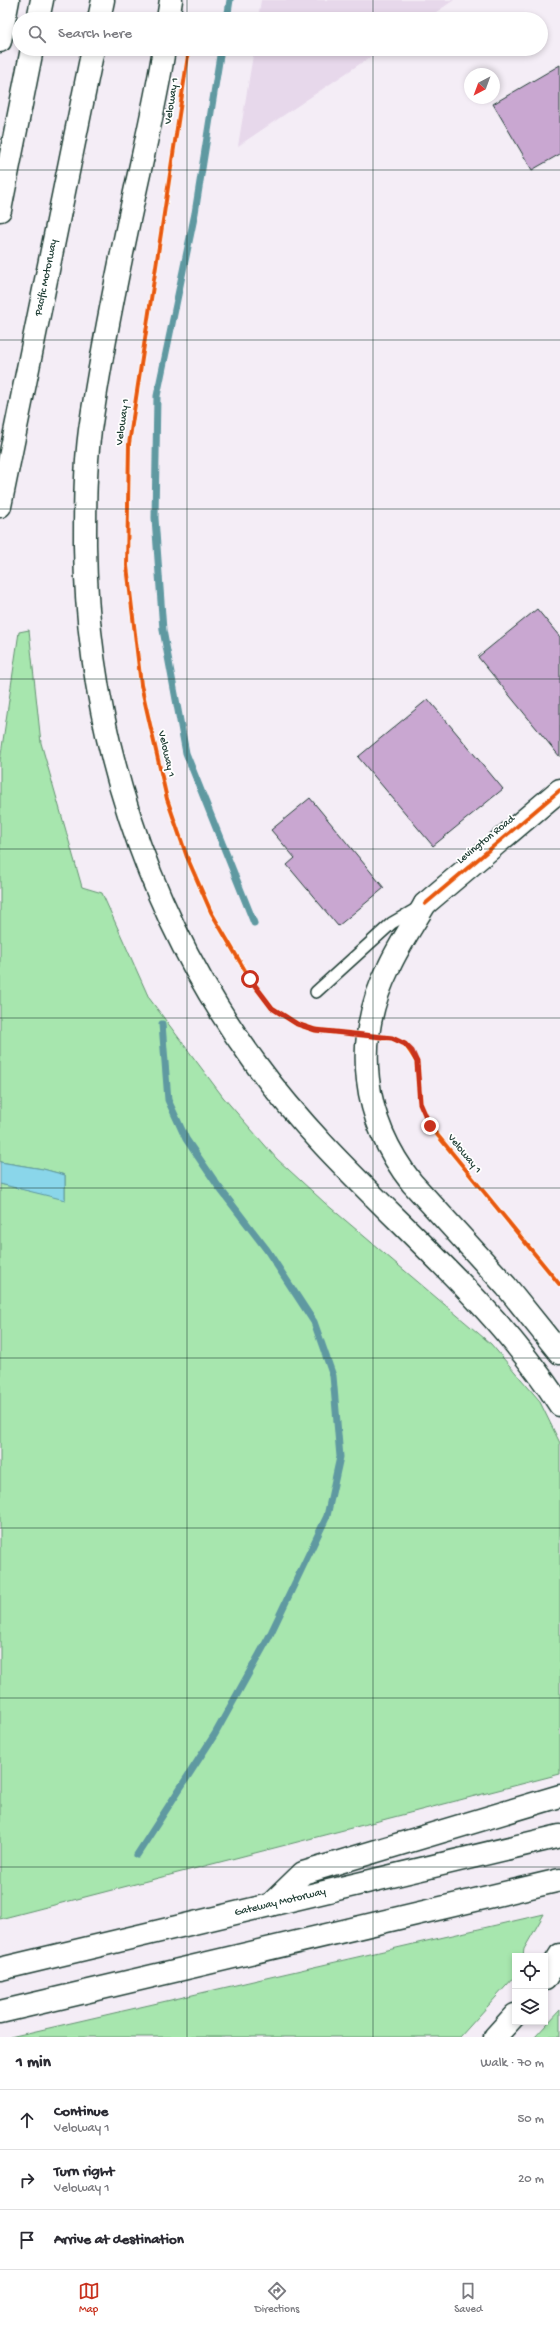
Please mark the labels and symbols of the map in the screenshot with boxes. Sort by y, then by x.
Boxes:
north arrow [464,68,500,104]
street label: Veloway 1 [162,77,182,126]
street label: Pacific Motorway [33,238,60,318]
street label: Veloway 1 [114,398,132,447]
street label: Veloway 1 [155,729,177,778]
street label: Levington Road [455,812,518,867]
route start [241,970,259,988]
route end [421,1117,439,1135]
street label: Veloway 1 [444,1131,483,1176]
street label: Gateway Motorway [233,1886,328,1919]

